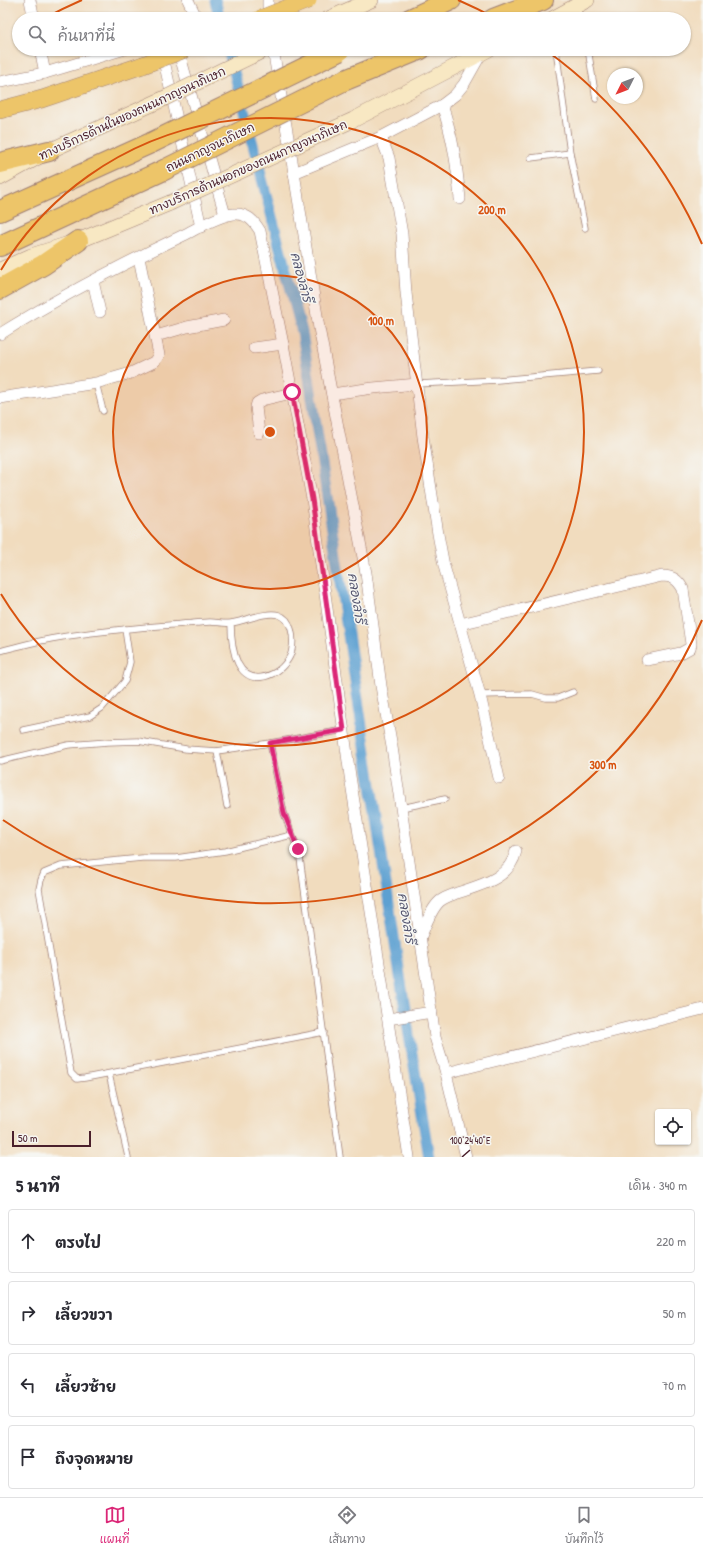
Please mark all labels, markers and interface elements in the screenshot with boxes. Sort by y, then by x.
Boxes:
search box [12,12,691,56]
icon: search [26,23,48,45]
text: ค้นหาที่นี่ [58,25,115,46]
street label: ทางบริการด้านในของถนนกาญจนาภิเษก [36,63,228,163]
north arrow [607,68,643,104]
street label: ทางบริการด้านนอกของถนนกาญจนาภิเษก [146,115,350,219]
street label: ถนนกาญจนาภิเษก [163,119,257,175]
text: 200 m [478,201,506,218]
water label: คลองลำรี [287,250,318,307]
text: 100 m [368,312,394,329]
route start [283,383,301,401]
centre of rings [263,425,277,439]
water label: คลองลำรี [344,571,370,628]
text: 300 m [589,756,617,773]
route end [289,840,307,858]
water label: คลองลำรี [394,891,420,948]
map controls [655,1109,691,1145]
button: locate [655,1109,691,1145]
scale bar [12,1129,91,1148]
text: 50 m [18,1131,38,1145]
text: 100°24'40"E [450,1134,491,1147]
text: 5 นาที [16,1174,60,1197]
text: เดิน · 340 m [628,1176,687,1194]
icon: ahead [17,1230,39,1252]
text: ตรงไป [55,1232,101,1253]
text: 220 m [656,1232,686,1250]
icon: right [17,1302,39,1324]
text: เลี้ยวขวา [55,1304,113,1325]
text: 50 m [663,1304,686,1322]
icon: left [17,1374,39,1396]
text: เลี้ยวซ้าย [55,1376,116,1397]
text: 70 m [662,1376,686,1394]
icon: arrive [17,1446,39,1468]
text: ถึงจุดหมาย [55,1448,133,1469]
tab: แผนที่ [100,1504,129,1547]
tab: เส้นทาง [329,1504,365,1547]
tab: บันทึกไว้ [565,1504,603,1547]

